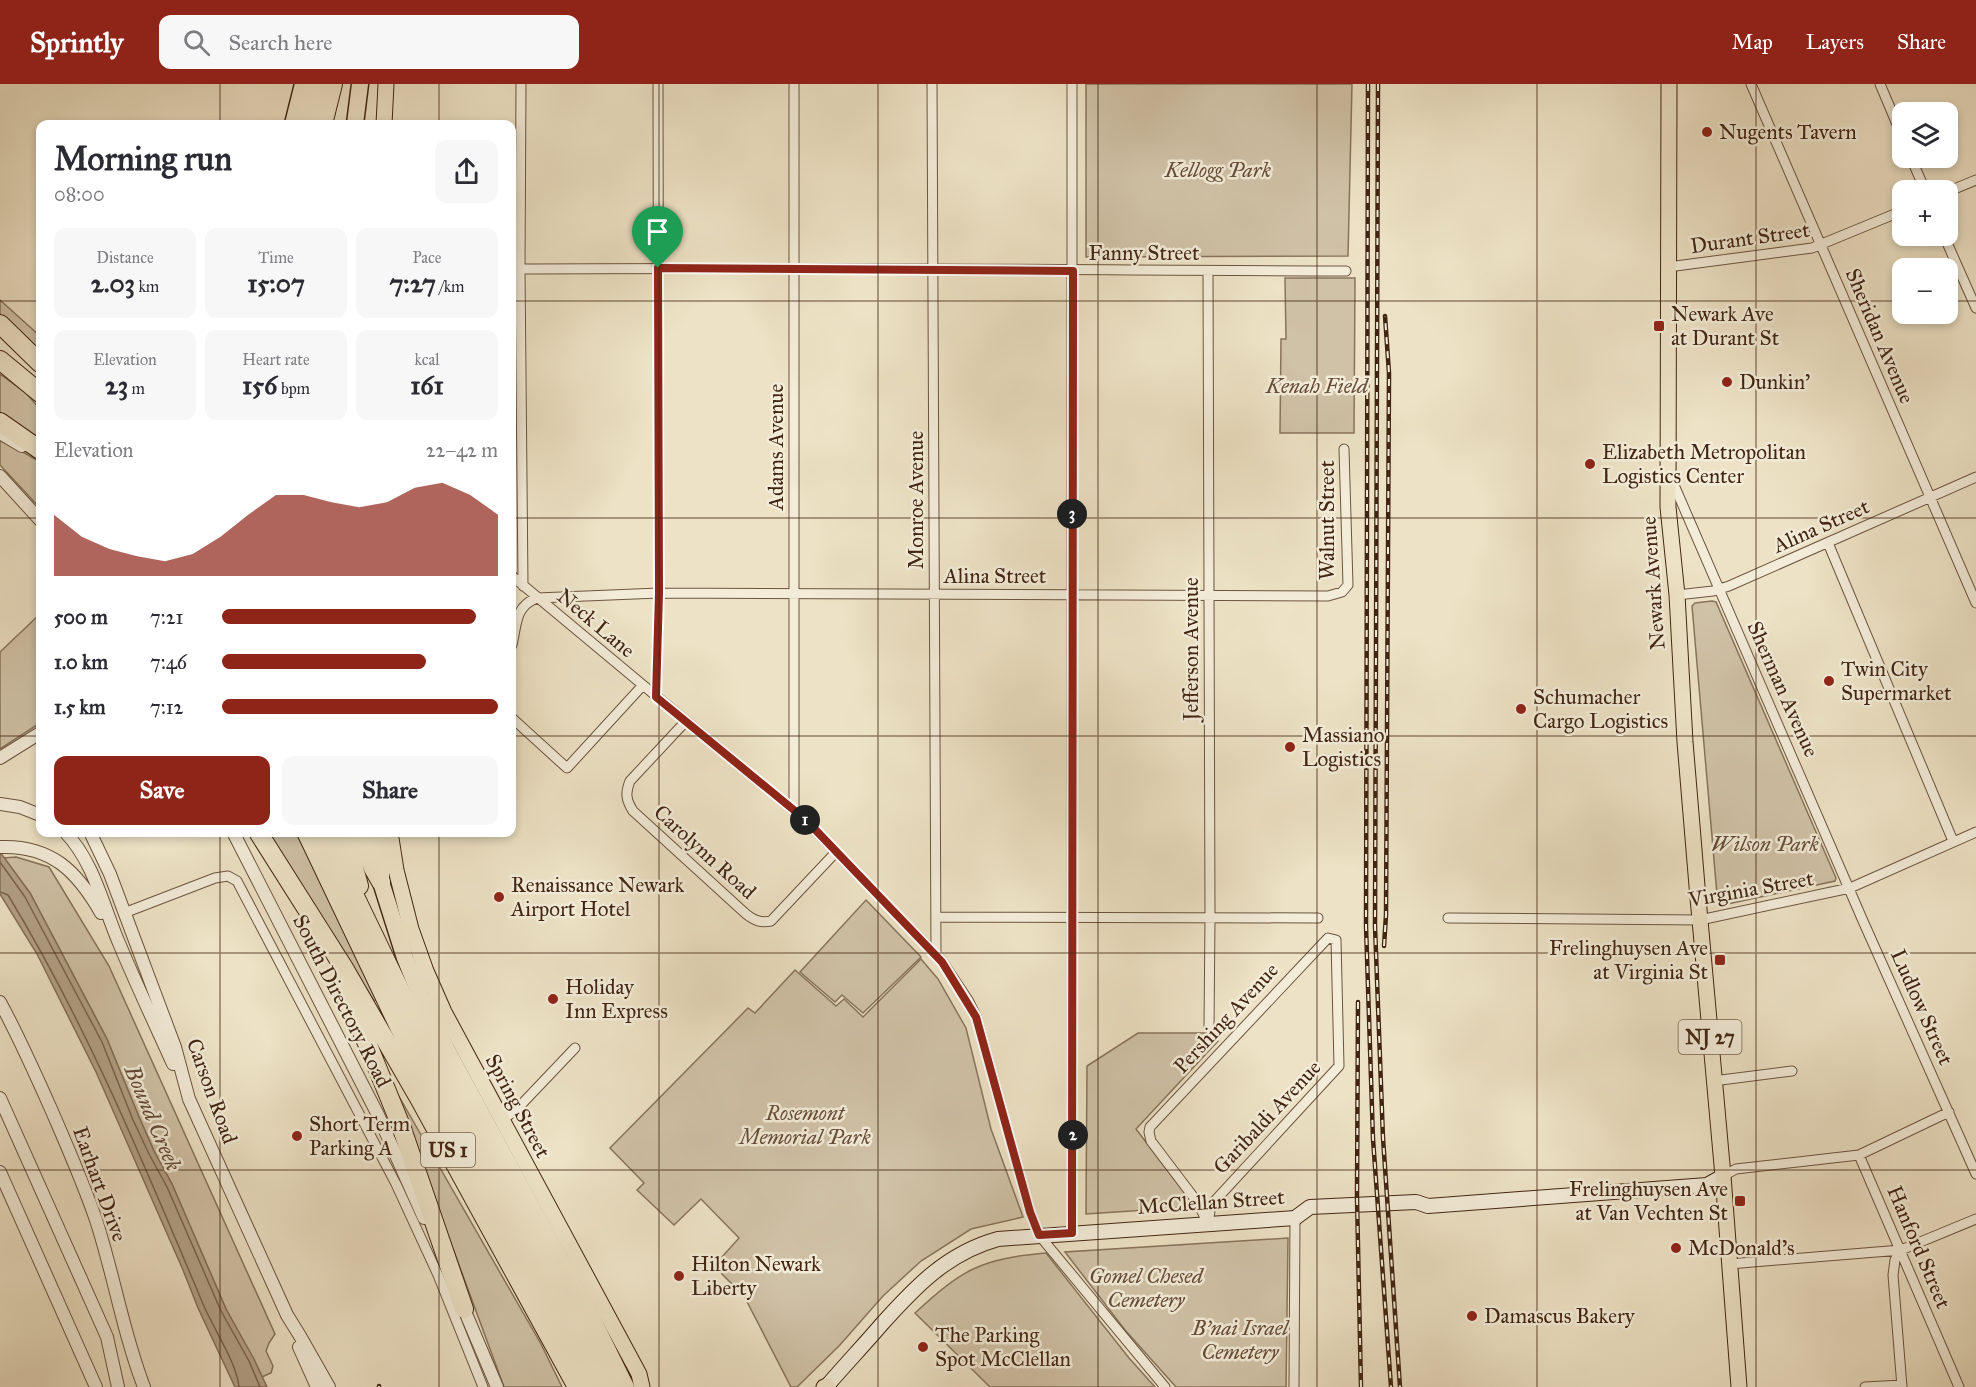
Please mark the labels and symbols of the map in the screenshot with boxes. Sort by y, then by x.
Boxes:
place label: Nugents Tavern [1719,119,1857,145]
marker: Nugents Tavern [1700,125,1714,139]
park label: Kellogg Park [1164,157,1272,183]
pin [632,206,683,268]
street label: Durant Street [1689,217,1812,259]
street label: Fanny Street [1089,240,1200,266]
street label: Sheridan Avenue [1840,264,1920,408]
place label: Newark Ave at Durant St [1671,301,1780,351]
marker: Newark Ave at Durant St [1652,319,1666,333]
place label: Dunkin' [1739,369,1810,395]
park label: Kenah Field [1265,373,1370,399]
marker: Dunkin' [1720,375,1734,389]
street label: Adams Avenue [763,384,789,511]
street label: Monroe Avenue [903,431,929,569]
place label: Elizabeth Metropolitan Logistics Center [1602,439,1806,489]
marker: Elizabeth Metropolitan Logistics Center [1583,457,1597,471]
street label: Walnut Street [1314,459,1340,580]
street label: Alina Street [1768,493,1874,559]
pin: 3 [1057,499,1087,529]
street label: Newark Avenue [1635,515,1671,651]
street label: Alina Street [943,563,1047,589]
street label: Jefferson Avenue [1178,577,1204,723]
street label: Neck Lane [552,583,640,663]
street label: Sherman Avenue [1741,617,1825,761]
place label: Twin City Supermarket [1841,656,1952,706]
marker: Twin City Supermarket [1822,674,1836,688]
place label: Schumacher Cargo Logistics [1533,684,1668,734]
marker: Schumacher Cargo Logistics [1514,702,1528,716]
place label: Massiano Logistics [1302,722,1385,772]
marker: Massiano Logistics [1283,740,1297,754]
street label: Carolynn Road [648,799,762,905]
pin: 1 [790,805,820,835]
park label: Wilson Park [1711,831,1819,857]
street label: Virginia Street [1685,865,1816,913]
place label: Renaissance Newark Airport Hotel [510,872,685,922]
marker: Renaissance Newark Airport Hotel [492,890,506,904]
street label: South Directory Road [287,910,397,1092]
place label: Frelinghuysen Ave at Virginia St [1549,935,1709,985]
street label: Ludlow Street [1885,945,1959,1069]
marker: Frelinghuysen Ave at Virginia St [1713,953,1727,967]
street label: Pershing Avenue [1168,957,1284,1079]
place label: Holiday Inn Express [565,974,668,1024]
marker: Holiday Inn Express [546,992,560,1006]
road number: NJ 27 [1678,1020,1742,1054]
street label: Carson Road [181,1035,243,1148]
street label: Spring Street [480,1050,557,1163]
street label: Garibaldi Avenue [1208,1054,1327,1179]
water label: Bound Creek [118,1060,187,1175]
park label: Rosemont Memorial Park [737,1100,871,1150]
place label: Short Term Parking A [309,1111,410,1161]
pin: 2 [1058,1120,1088,1150]
street label: Earhart Drive [67,1123,133,1245]
marker: Short Term Parking A [290,1129,304,1143]
road number: US 1 [421,1133,475,1167]
place label: Frelinghuysen Ave at Van Vechten St [1569,1176,1729,1226]
street label: Hanford Street [1881,1182,1957,1313]
street label: McClellan Street [1137,1184,1286,1220]
marker: Frelinghuysen Ave at Van Vechten St [1733,1194,1747,1208]
place label: McDonald's [1688,1235,1795,1261]
marker: McDonald's [1669,1241,1683,1255]
place label: Hilton Newark Liberty [691,1251,821,1301]
park label: Gomel Chesed Cemetery [1089,1263,1205,1313]
marker: Hilton Newark Liberty [672,1269,686,1283]
place label: Damascus Bakery [1484,1303,1636,1329]
marker: Damascus Bakery [1465,1309,1479,1323]
park label: B'nai Israel Cemetery [1191,1315,1290,1365]
place label: The Parking Spot McClellan [935,1322,1071,1372]
marker: The Parking Spot McClellan [916,1340,930,1354]

